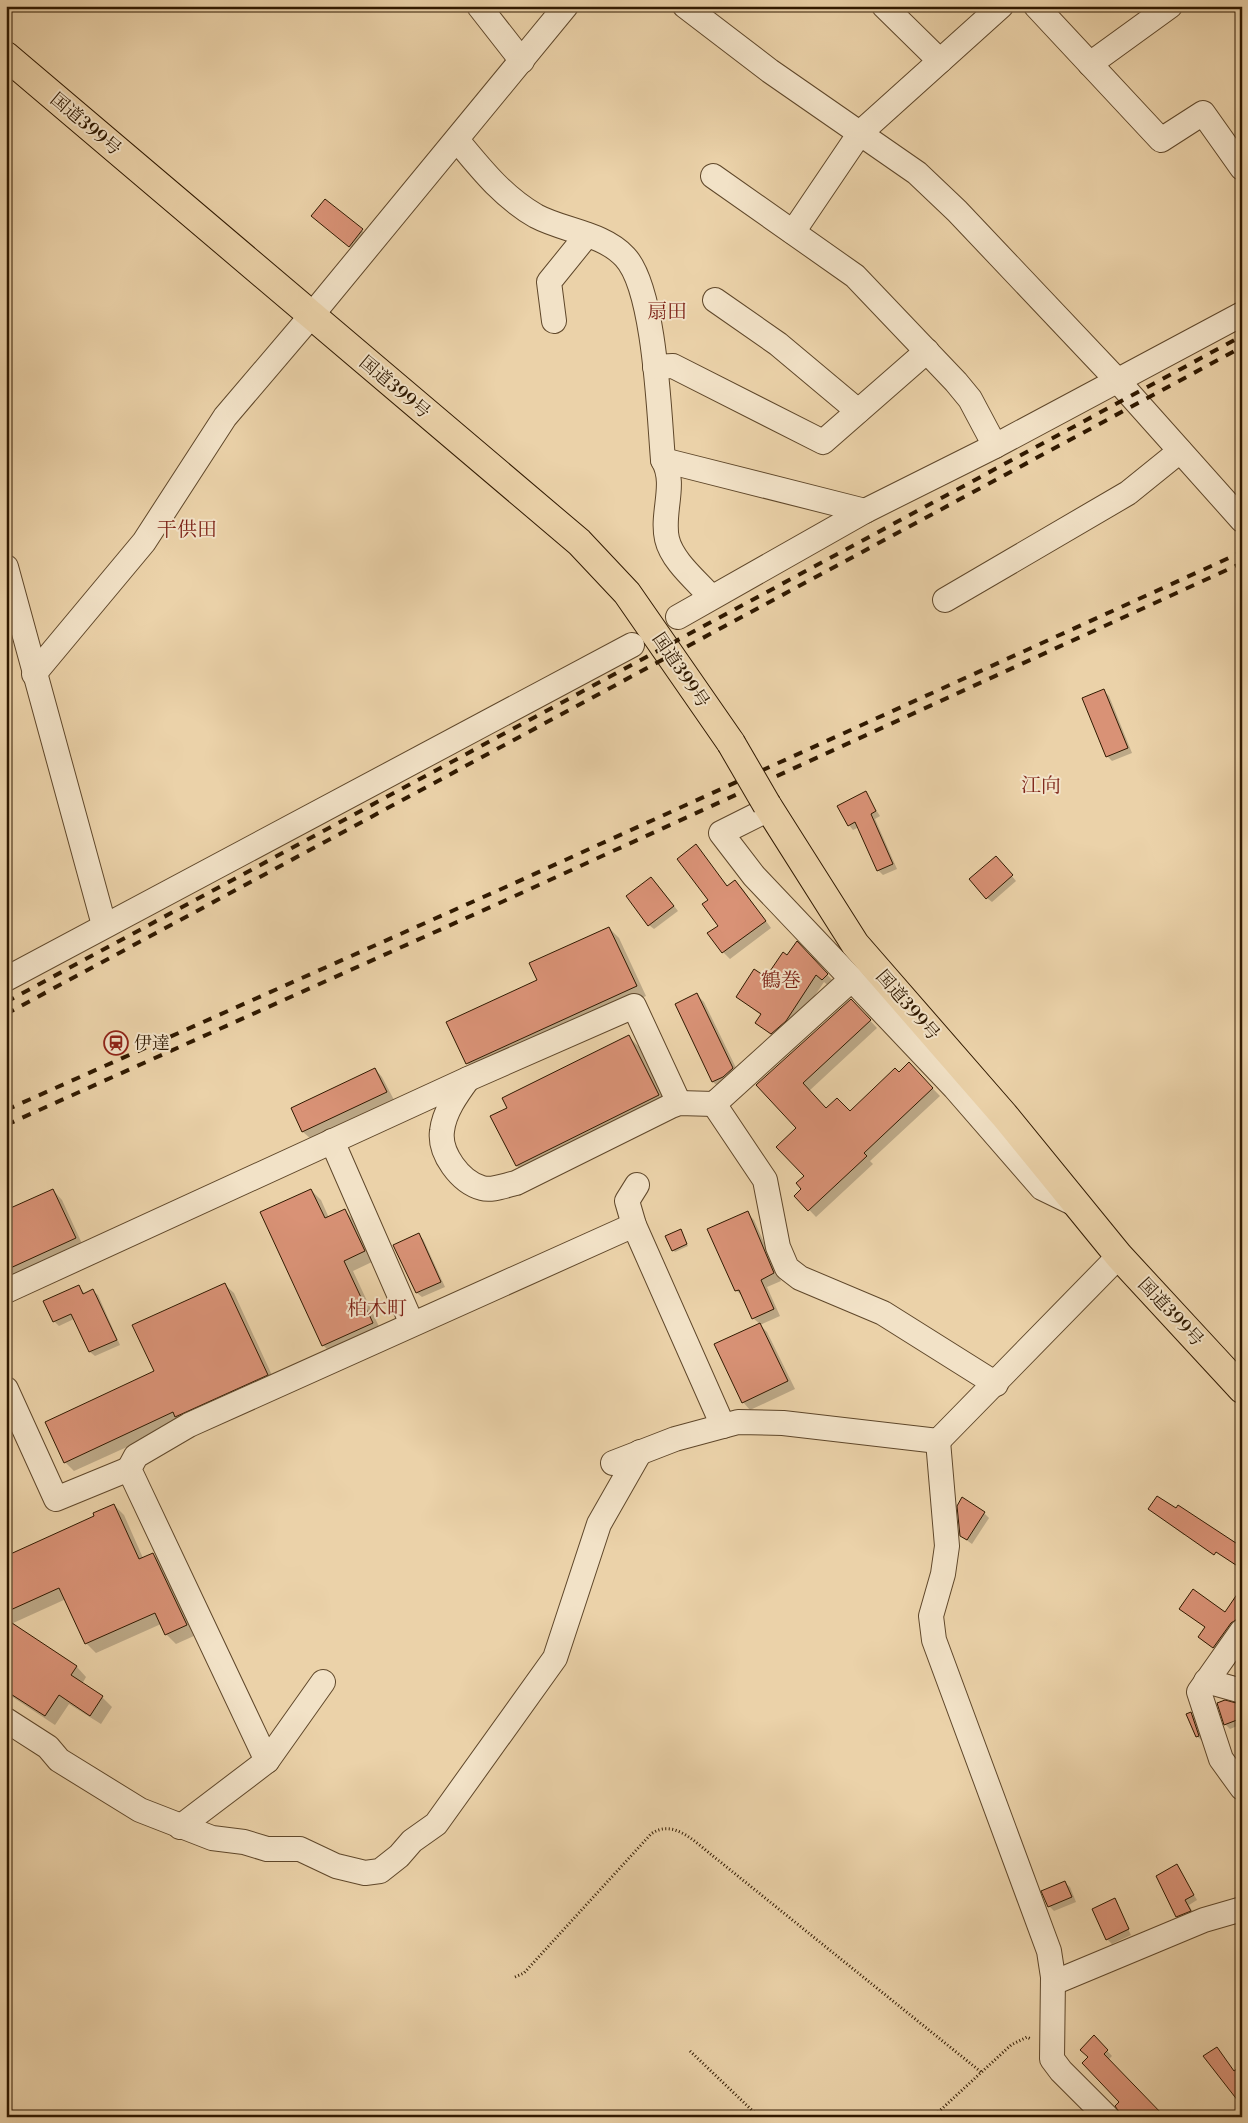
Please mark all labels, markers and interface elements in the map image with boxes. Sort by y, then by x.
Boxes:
street label: 国道399号 [45,88,126,161]
district label: 扇田 [647,300,687,325]
street label: 国道399号 [354,351,435,424]
district label: 干供田 [157,518,217,543]
street label: 国道399号 [647,628,714,712]
district label: 江向 [1021,774,1061,799]
street label: 国道399号 [871,965,944,1045]
district label: 鶴巻 [761,969,801,994]
station icon: 伊達 [103,1030,129,1056]
place label: 伊達 [134,1032,170,1055]
street label: 国道399号 [1133,1273,1208,1352]
district label: 柏木町 [347,1297,407,1322]

